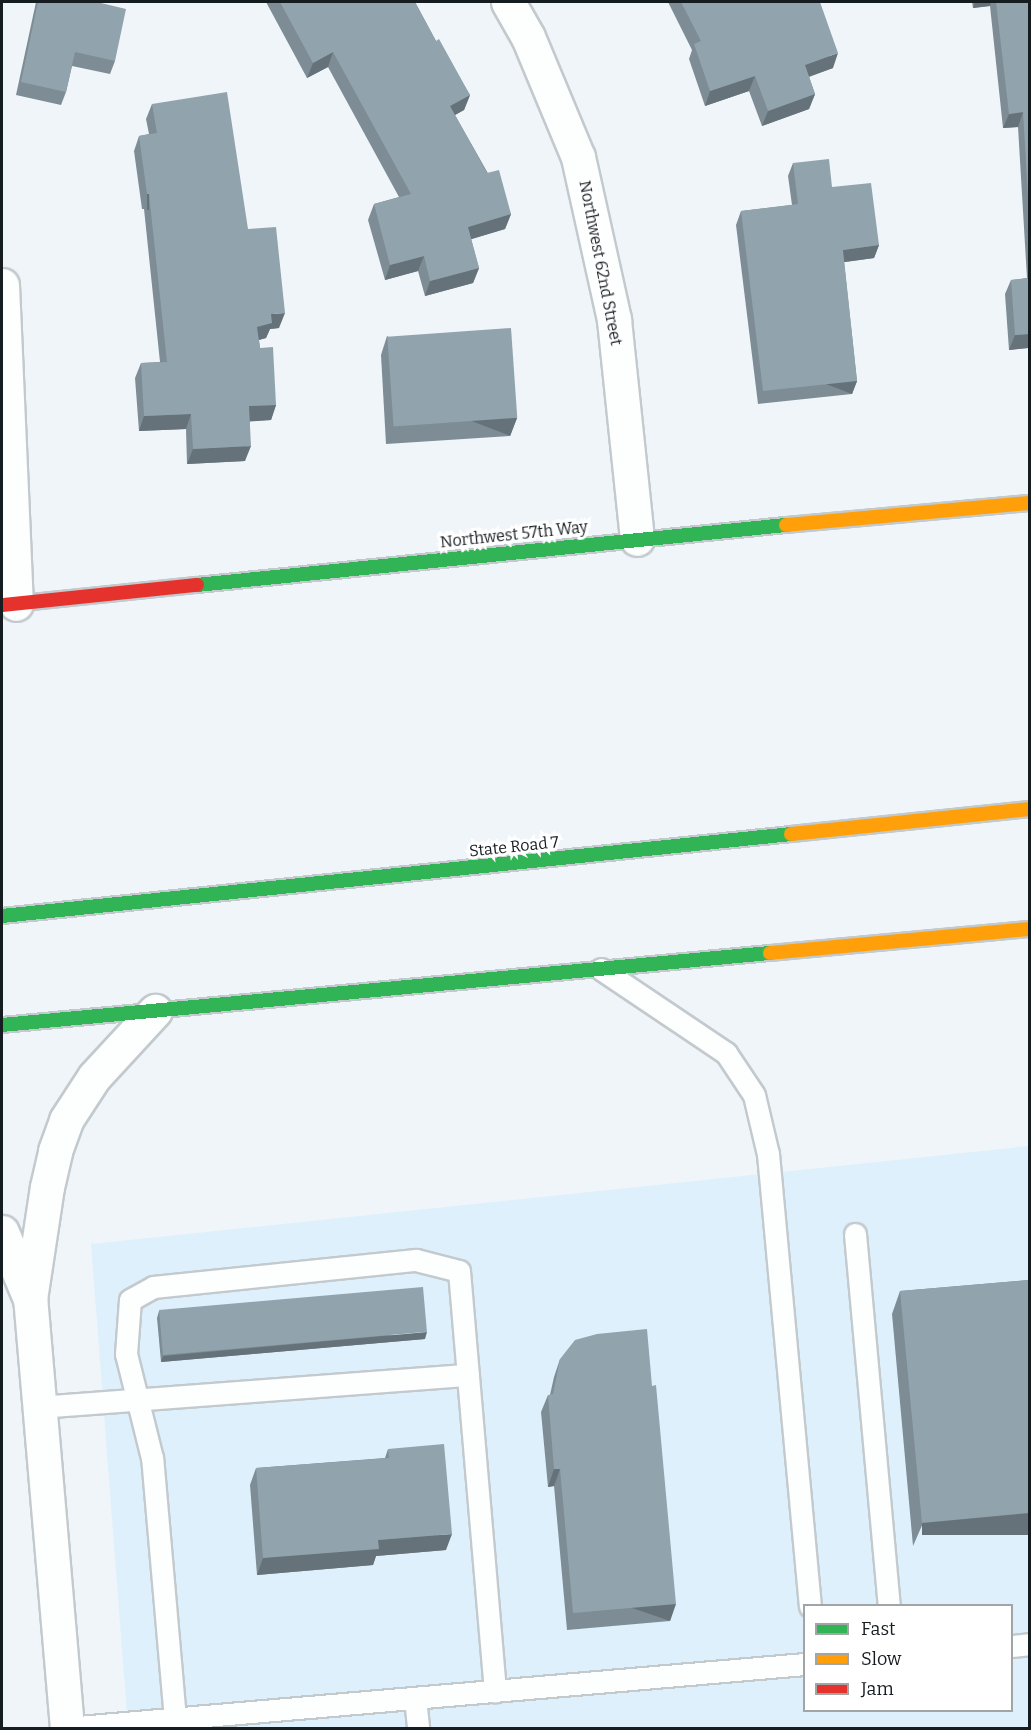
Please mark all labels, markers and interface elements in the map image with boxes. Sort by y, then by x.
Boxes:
street label: Northwest 62nd Street [575,179,625,347]
street label: Northwest 57th Way [439,518,589,552]
street label: State Road 7 [468,833,560,861]
legend [803,1604,1013,1712]
text: Fast [861,1618,896,1640]
text: Slow [861,1648,901,1670]
text: Jam [861,1678,894,1700]

